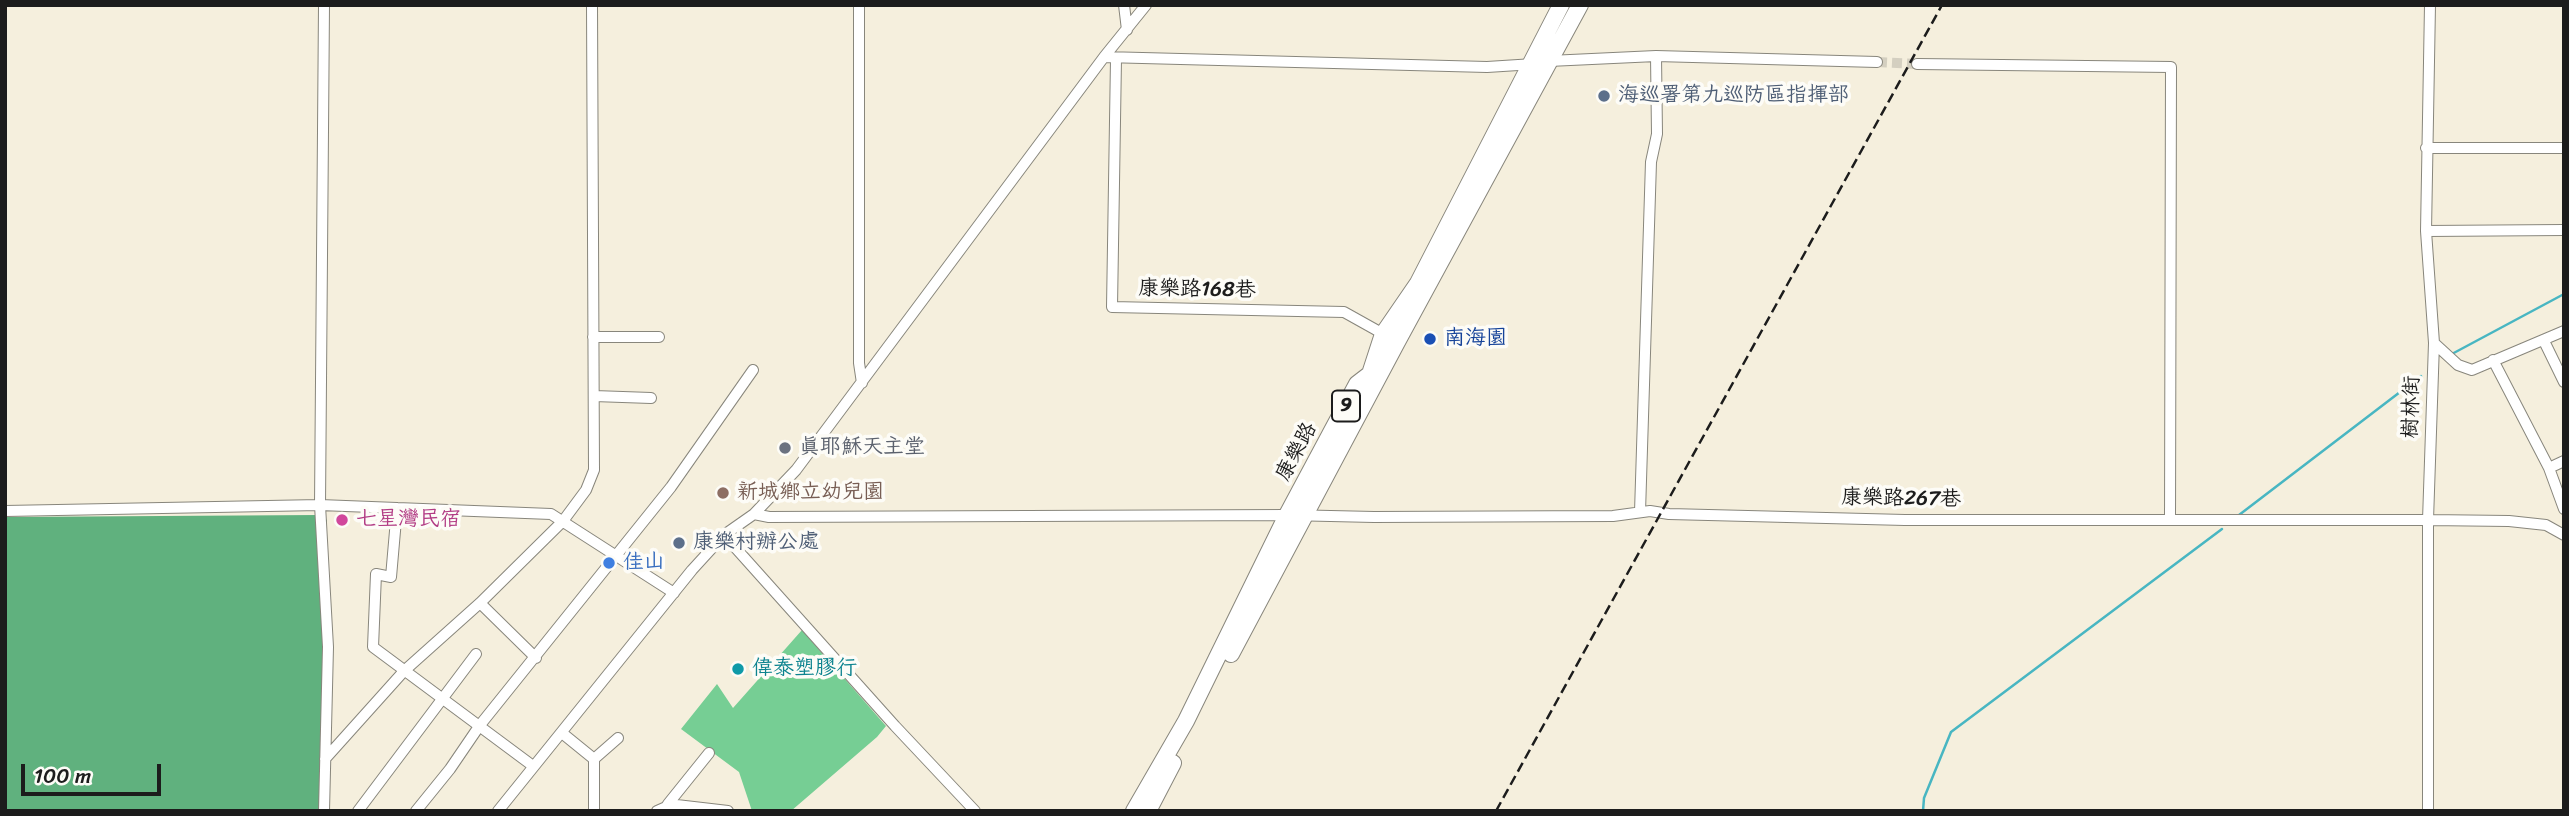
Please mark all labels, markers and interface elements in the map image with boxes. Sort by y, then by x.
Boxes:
place label: 海巡署第九巡防區指揮部 [1618,83,1849,109]
marker: 海巡署第九巡防區指揮部 [1596,88,1612,104]
street label: 康樂路168巷 [1138,276,1256,304]
place label: 南海園 [1444,326,1507,352]
marker: 南海園 [1422,331,1438,347]
street label: 樹林街 [2398,375,2426,439]
road number: 9 [1332,390,1360,422]
street label: 康樂路 [1271,418,1323,486]
place label: 真耶穌天主堂 [799,435,925,461]
marker: 真耶穌天主堂 [777,440,793,456]
place label: 新城鄉立幼兒園 [737,480,884,506]
marker: 新城鄉立幼兒園 [715,485,731,501]
street label: 康樂路267巷 [1841,485,1961,513]
place label: 七星灣民宿 [356,507,461,533]
marker: 七星灣民宿 [334,512,350,528]
place label: 康樂村辦公處 [693,530,819,556]
marker: 康樂村辦公處 [671,535,687,551]
place label: 佳山 [623,550,665,576]
marker: 佳山 [601,555,617,571]
place label: 偉泰塑膠行 [752,656,857,682]
marker: 偉泰塑膠行 [730,661,746,677]
scale bar [24,750,164,794]
text: 100 m [34,757,91,795]

